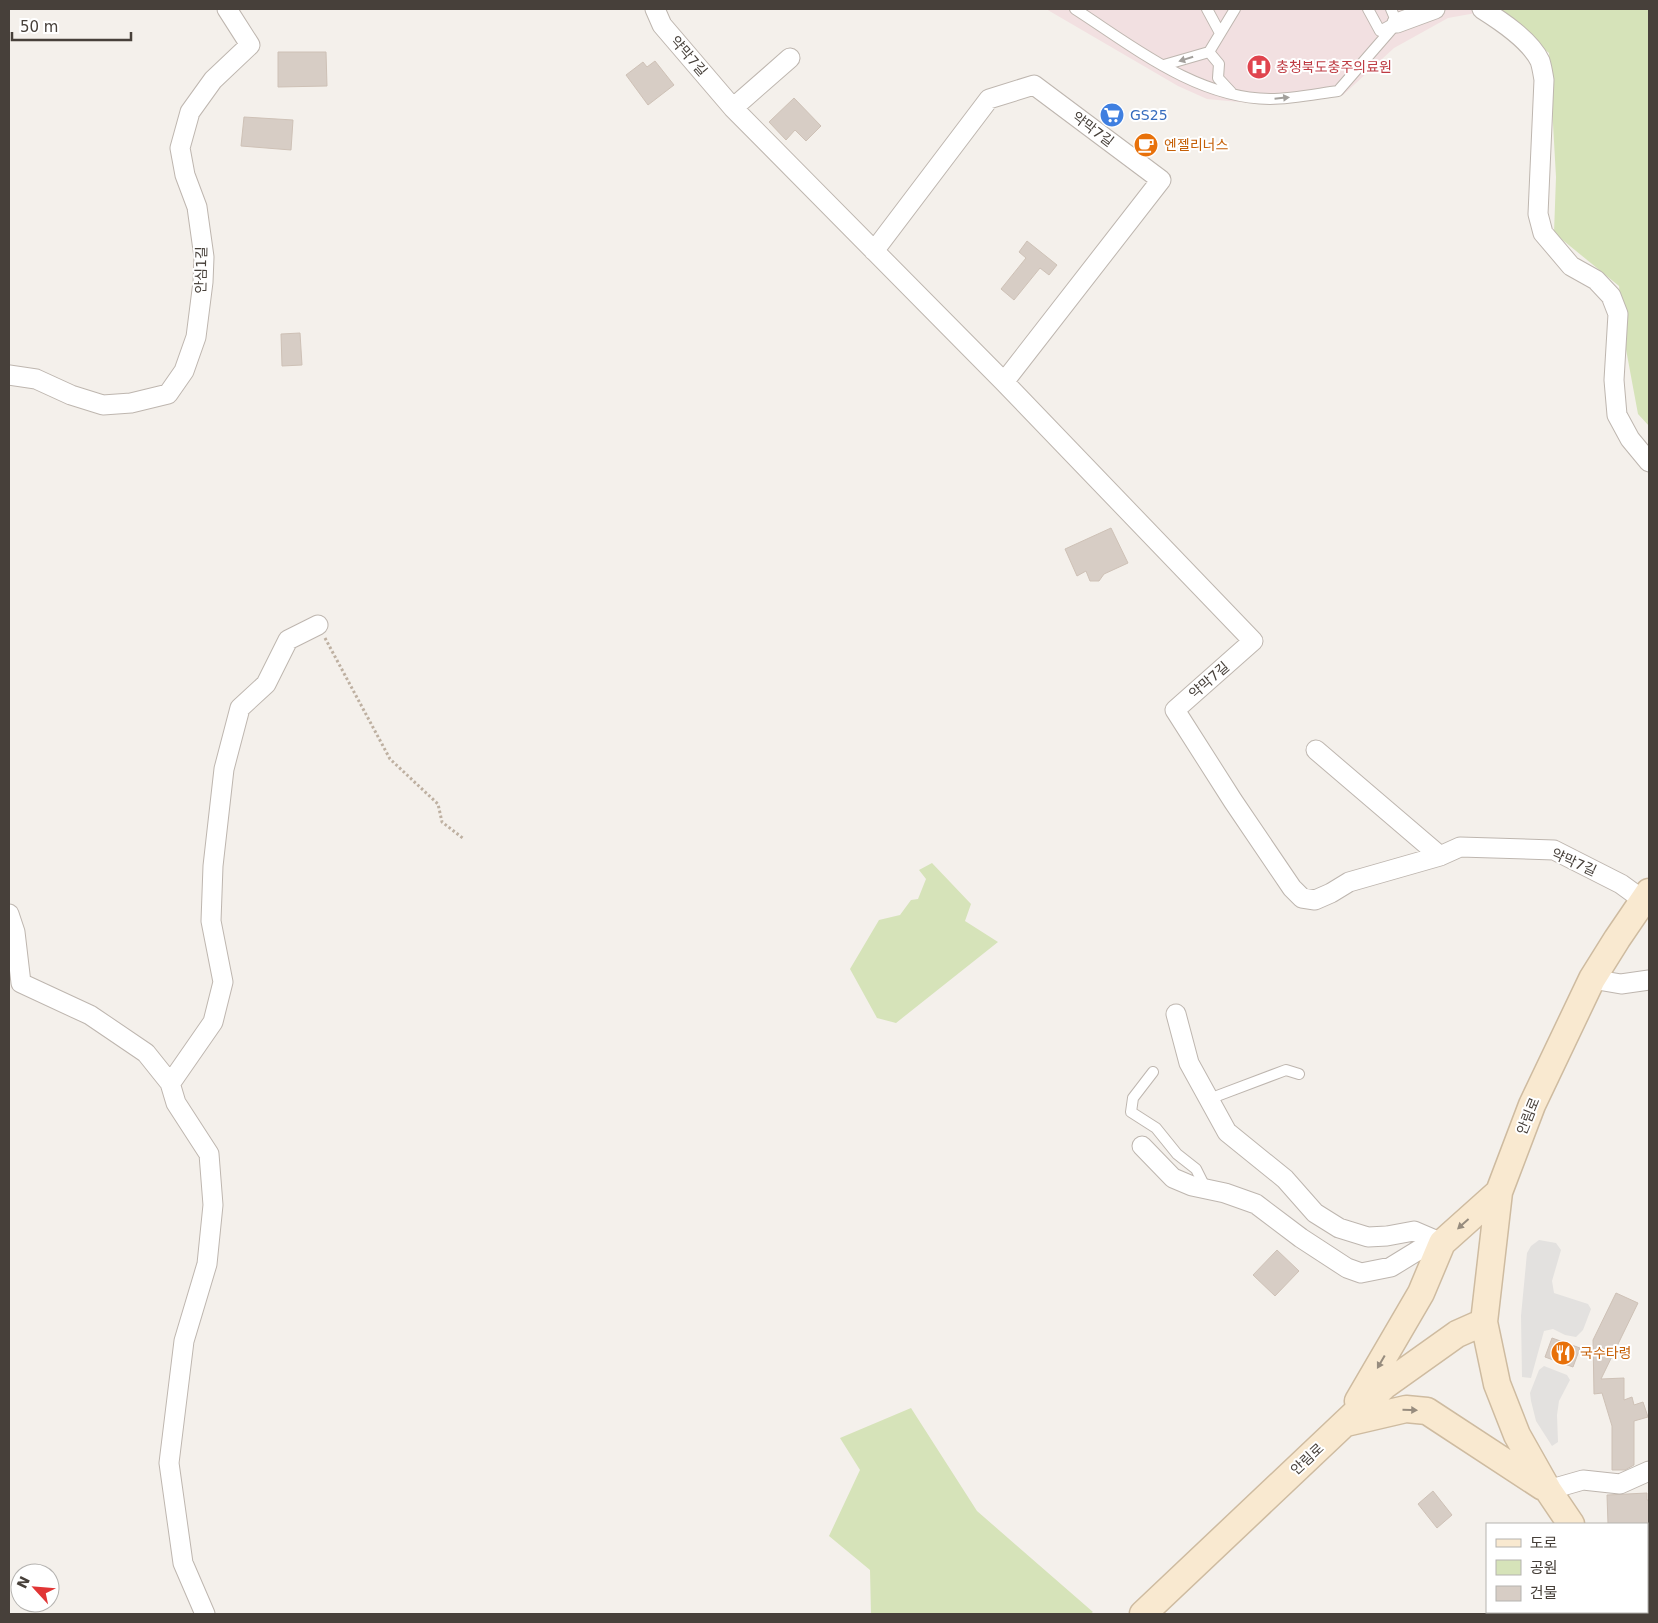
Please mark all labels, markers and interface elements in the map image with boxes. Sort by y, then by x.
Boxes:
scale bar [12,10,131,42]
text: 50 m [20,18,58,36]
street label: 약막7길 [667,33,711,79]
hospital icon: 충청북도충주의료원 [1246,54,1272,80]
one-way arrow [1179,55,1194,63]
place label: 충청북도충주의료원 [1276,59,1392,75]
one-way arrow [1274,94,1290,102]
supermarket icon: GS25 [1099,102,1125,128]
place label: GS25 [1130,107,1168,123]
street label: 약막7길 [1069,108,1117,150]
cafe icon: 엔젤리너스 [1133,132,1159,158]
place label: 엔젤리너스 [1164,137,1229,153]
street label: 안심1길 [193,246,209,294]
street label: 약막7길 [1186,658,1232,702]
street label: 약막7길 [1549,845,1599,879]
street label: 안림로 [1513,1095,1543,1137]
one-way arrow [1457,1218,1469,1230]
restaurant icon: 국수타령 [1550,1340,1576,1366]
place label: 국수타령 [1580,1345,1632,1361]
one-way arrow [1376,1356,1385,1369]
one-way arrow [1402,1407,1418,1415]
street label: 안림로 [1287,1440,1327,1478]
legend [1486,1523,1648,1613]
text: 도로 [1530,1534,1558,1552]
text: 공원 [1530,1559,1558,1577]
north arrow [10,1563,60,1613]
text: N [14,1574,33,1591]
text: 건물 [1530,1584,1558,1602]

